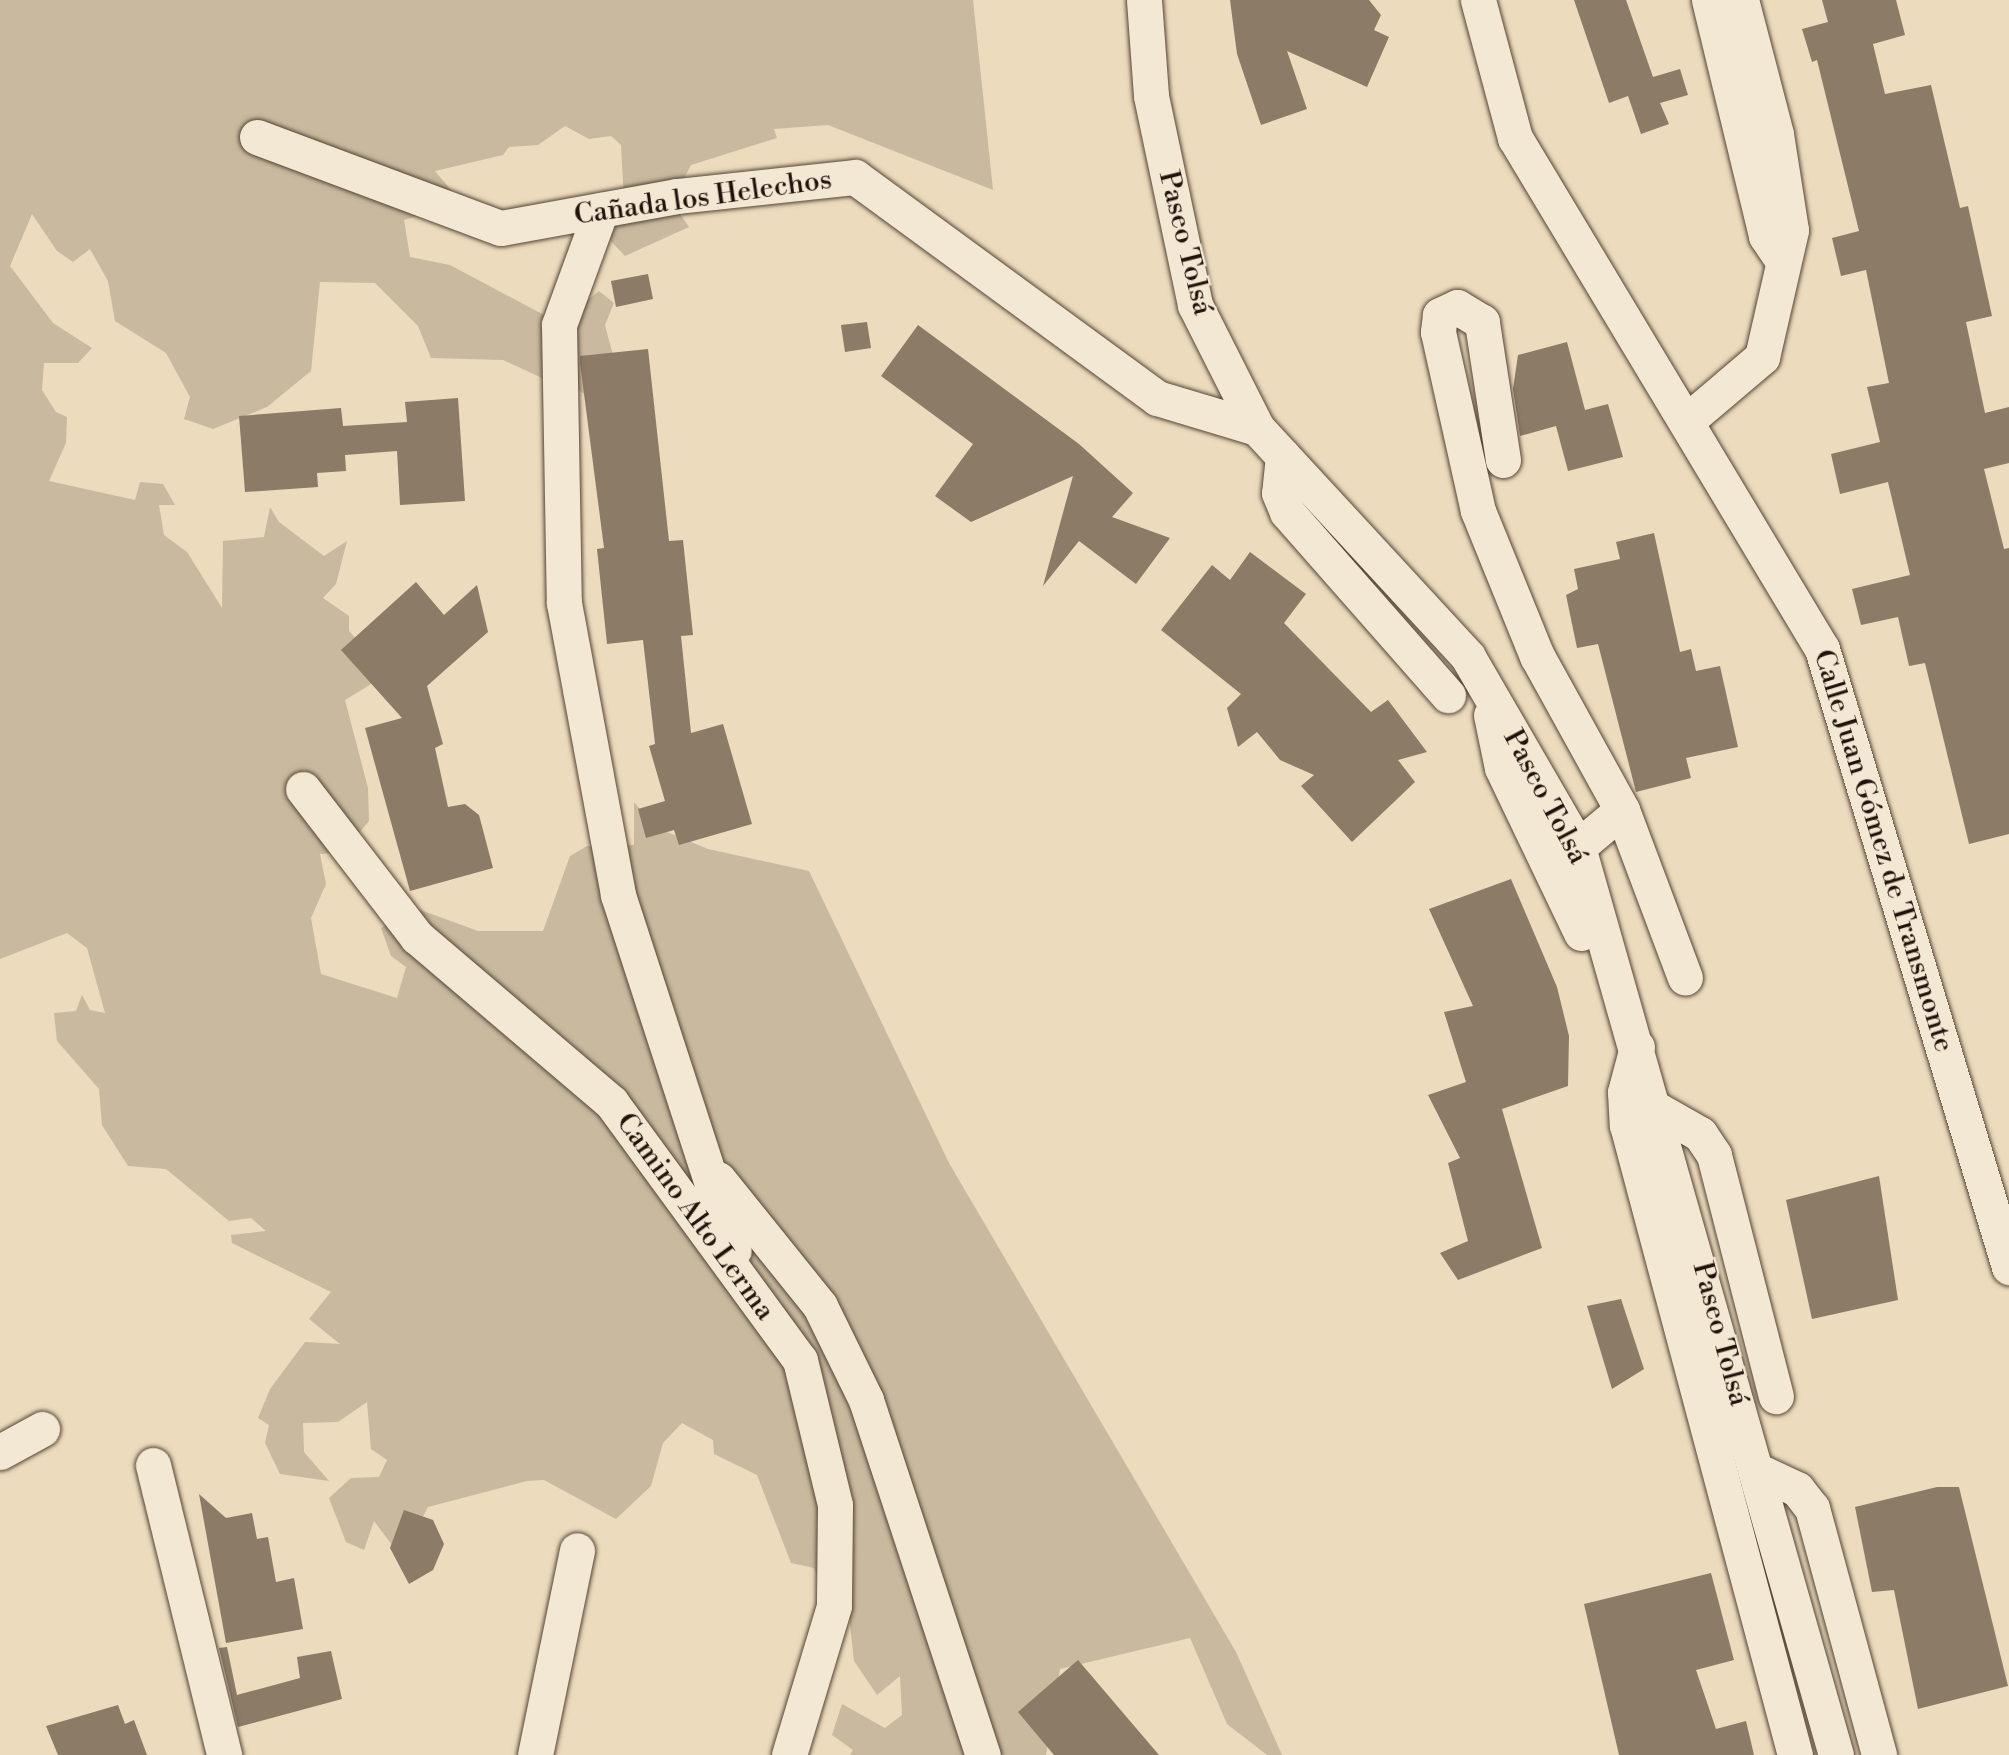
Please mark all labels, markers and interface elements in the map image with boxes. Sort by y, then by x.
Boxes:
street label: Cañada los Helechos [572,163,834,233]
street label: Paseo Tolsá [1151,167,1219,319]
street label: Calle Juan Gómez de Transmonte [1806,646,1960,1056]
street label: Paseo Tolsá [1496,724,1594,870]
street label: Camino Alto Lerma [609,1107,781,1327]
street label: Paseo Tolsá [1685,1258,1755,1410]

